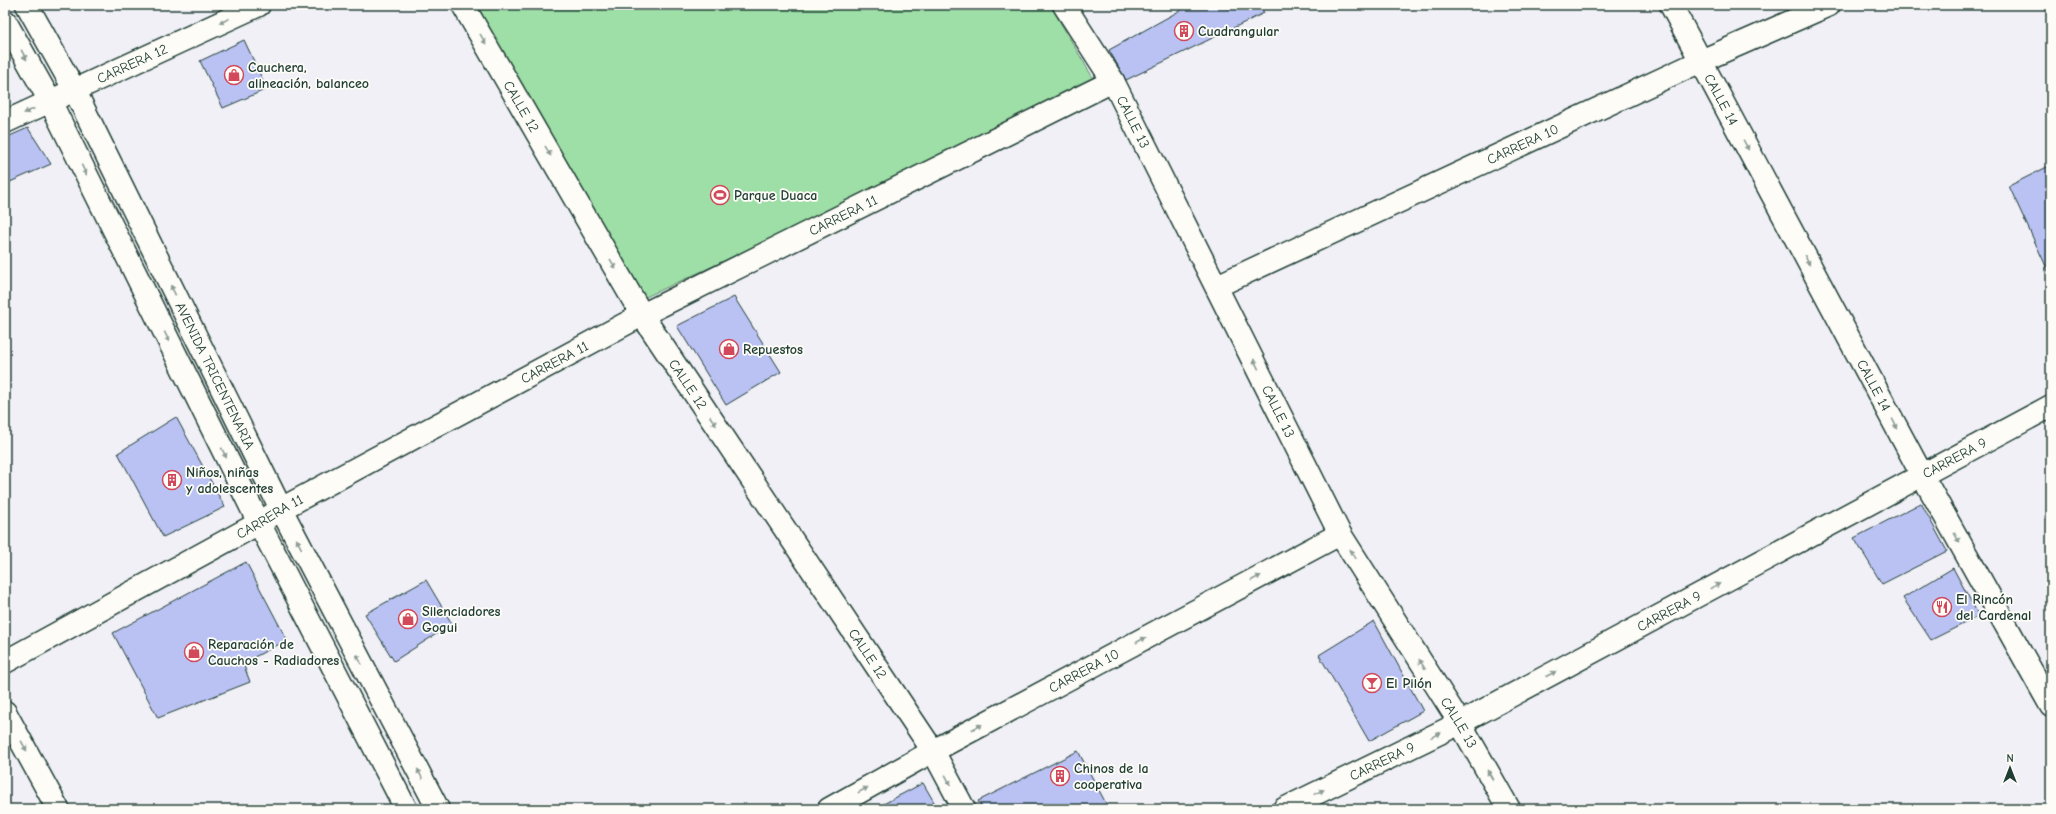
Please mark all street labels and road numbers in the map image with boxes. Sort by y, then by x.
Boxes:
street label: CARRERA 12 [94,40,170,87]
street label: CALLE 14 [1701,71,1742,128]
street label: CALLE 12 [500,77,543,135]
street label: CALLE 13 [1113,93,1154,151]
street label: CARRERA 10 [1484,120,1561,168]
street label: CARRERA 11 [806,191,880,239]
street label: AVENIDA TRICENTENARIA [172,299,259,452]
street label: CARRERA 11 [518,337,591,387]
street label: CALLE 12 [665,356,711,412]
street label: CALLE 14 [1853,356,1895,414]
street label: CALLE 13 [1258,382,1299,440]
street label: CARRERA 9 [1919,434,1990,482]
street label: CARRERA 11 [233,490,306,542]
street label: CARRERA 9 [1634,587,1704,635]
street label: CALLE 12 [845,625,891,682]
street label: CARRERA 10 [1046,645,1122,696]
street label: CALLE 13 [1437,694,1481,751]
street label: CARRERA 9 [1347,738,1417,784]

